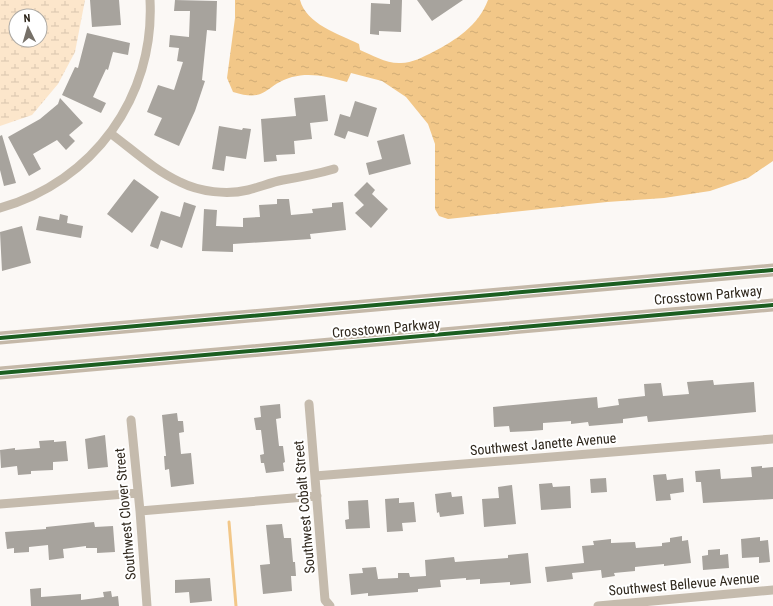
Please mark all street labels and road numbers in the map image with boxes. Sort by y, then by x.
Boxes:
street label: Crosstown Parkway [653,282,763,308]
street label: Crosstown Parkway [331,315,441,341]
street label: Southwest Janette Avenue [469,430,617,458]
street label: Southwest Cobalt Street [290,440,318,574]
street label: Southwest Clover Street [111,447,139,581]
street label: Southwest Bellevue Avenue [608,569,760,599]

